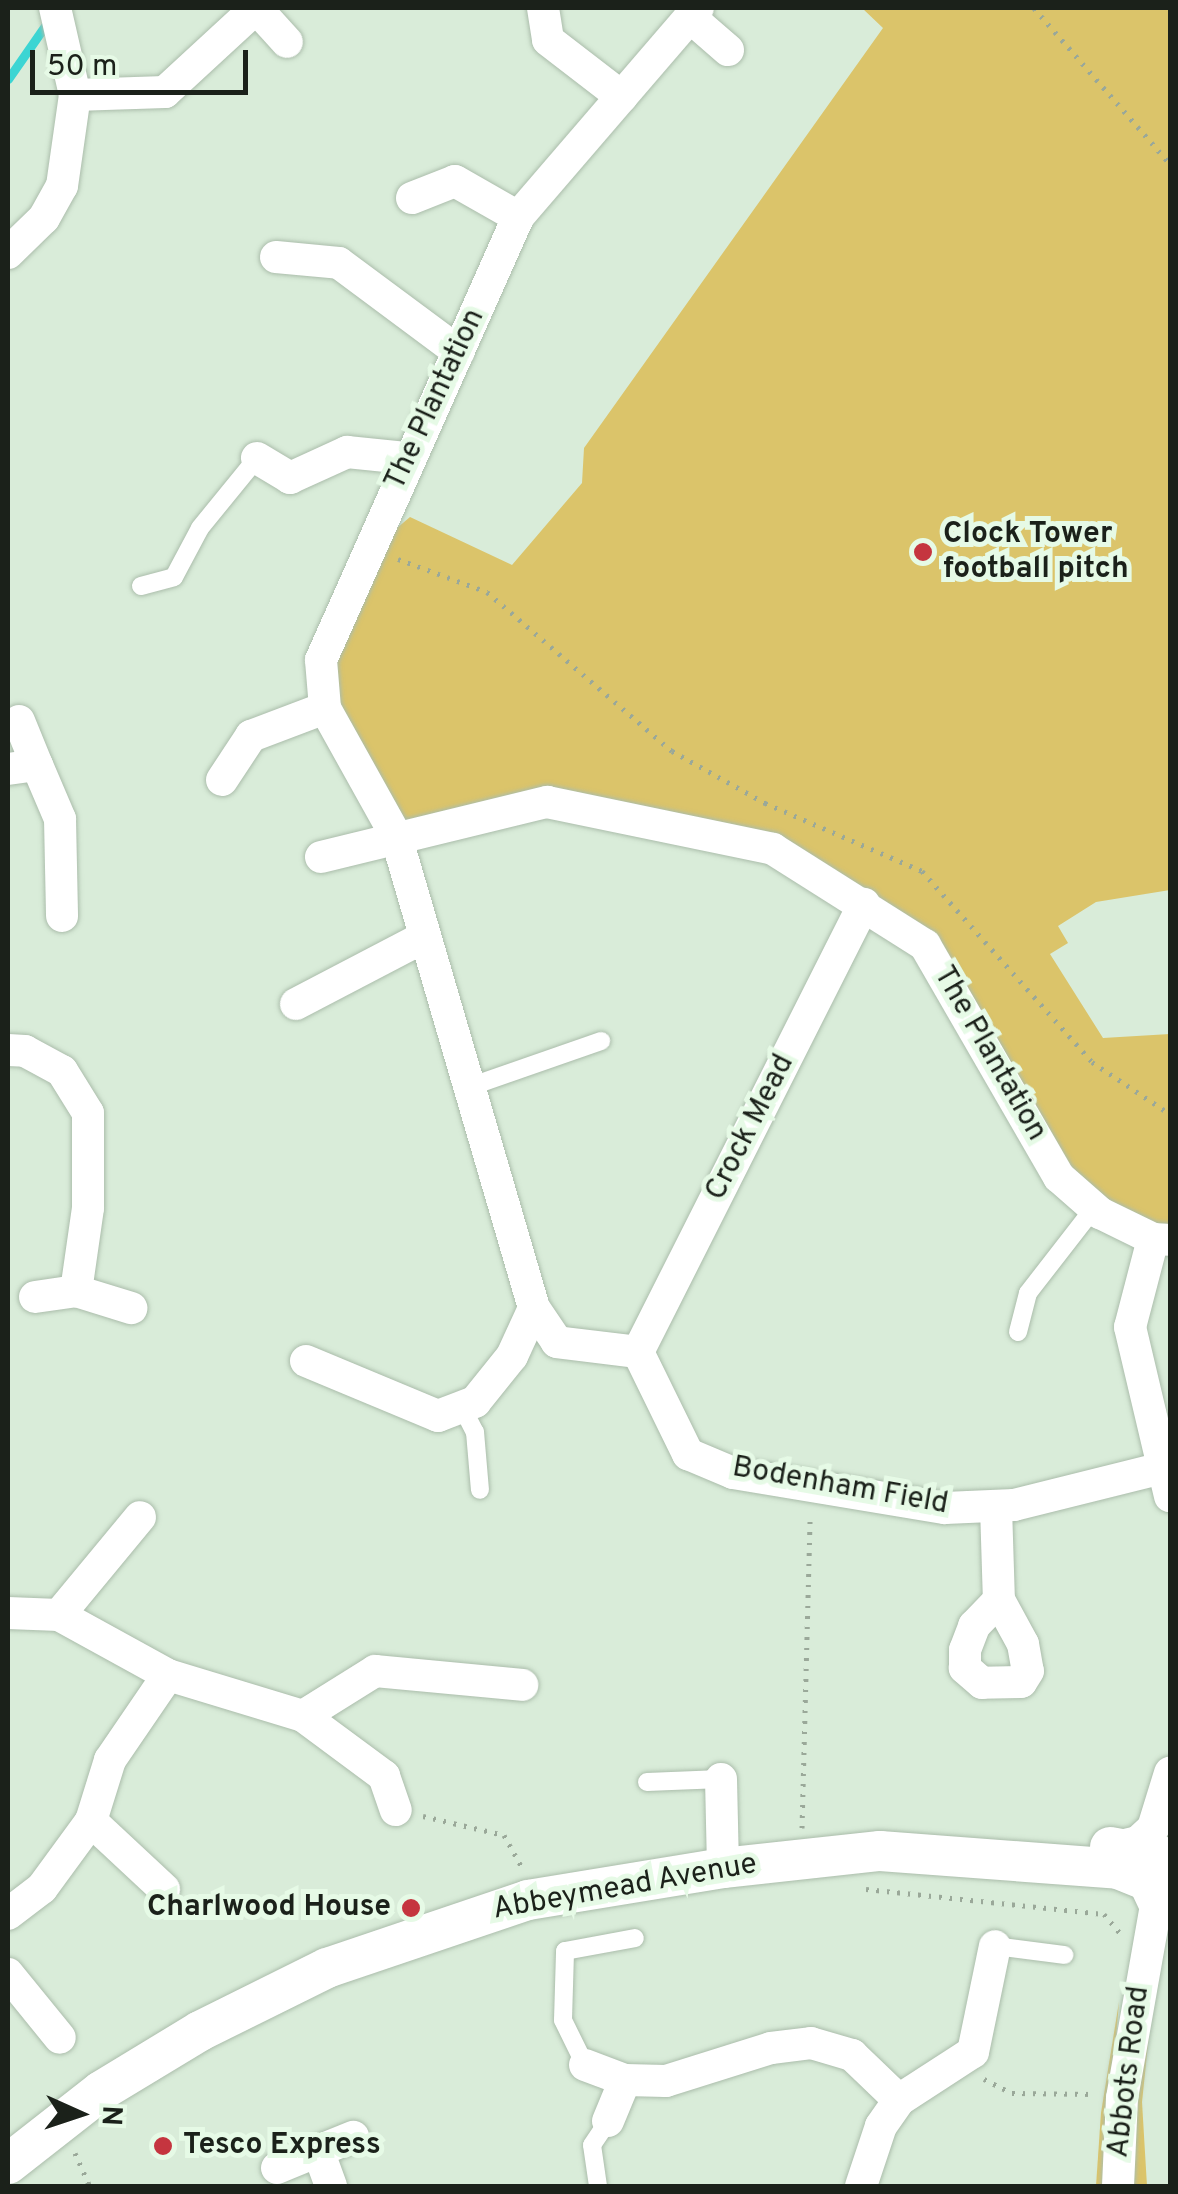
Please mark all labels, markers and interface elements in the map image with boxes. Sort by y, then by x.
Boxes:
scale bar [35,30,252,92]
text: 50 m [47,49,117,86]
street label: The Plantation [378,304,494,496]
place label: Clock Tower football pitch [943,517,1129,588]
marker: Clock Tower football pitch [912,541,934,563]
street label: The Plantation [925,960,1053,1148]
street label: Crock Mead [699,1049,803,1207]
street label: Bodenham Field [729,1450,951,1524]
street label: Abbeymead Avenue [490,1847,760,1929]
place label: Charlwood House [147,1890,391,1926]
marker: Charlwood House [400,1897,422,1919]
street label: Abbots Road [1102,1984,1158,2160]
north arrow [30,2064,130,2164]
text: N [91,2105,128,2127]
place label: Tesco Express [183,2128,381,2164]
marker: Tesco Express [152,2135,174,2157]

